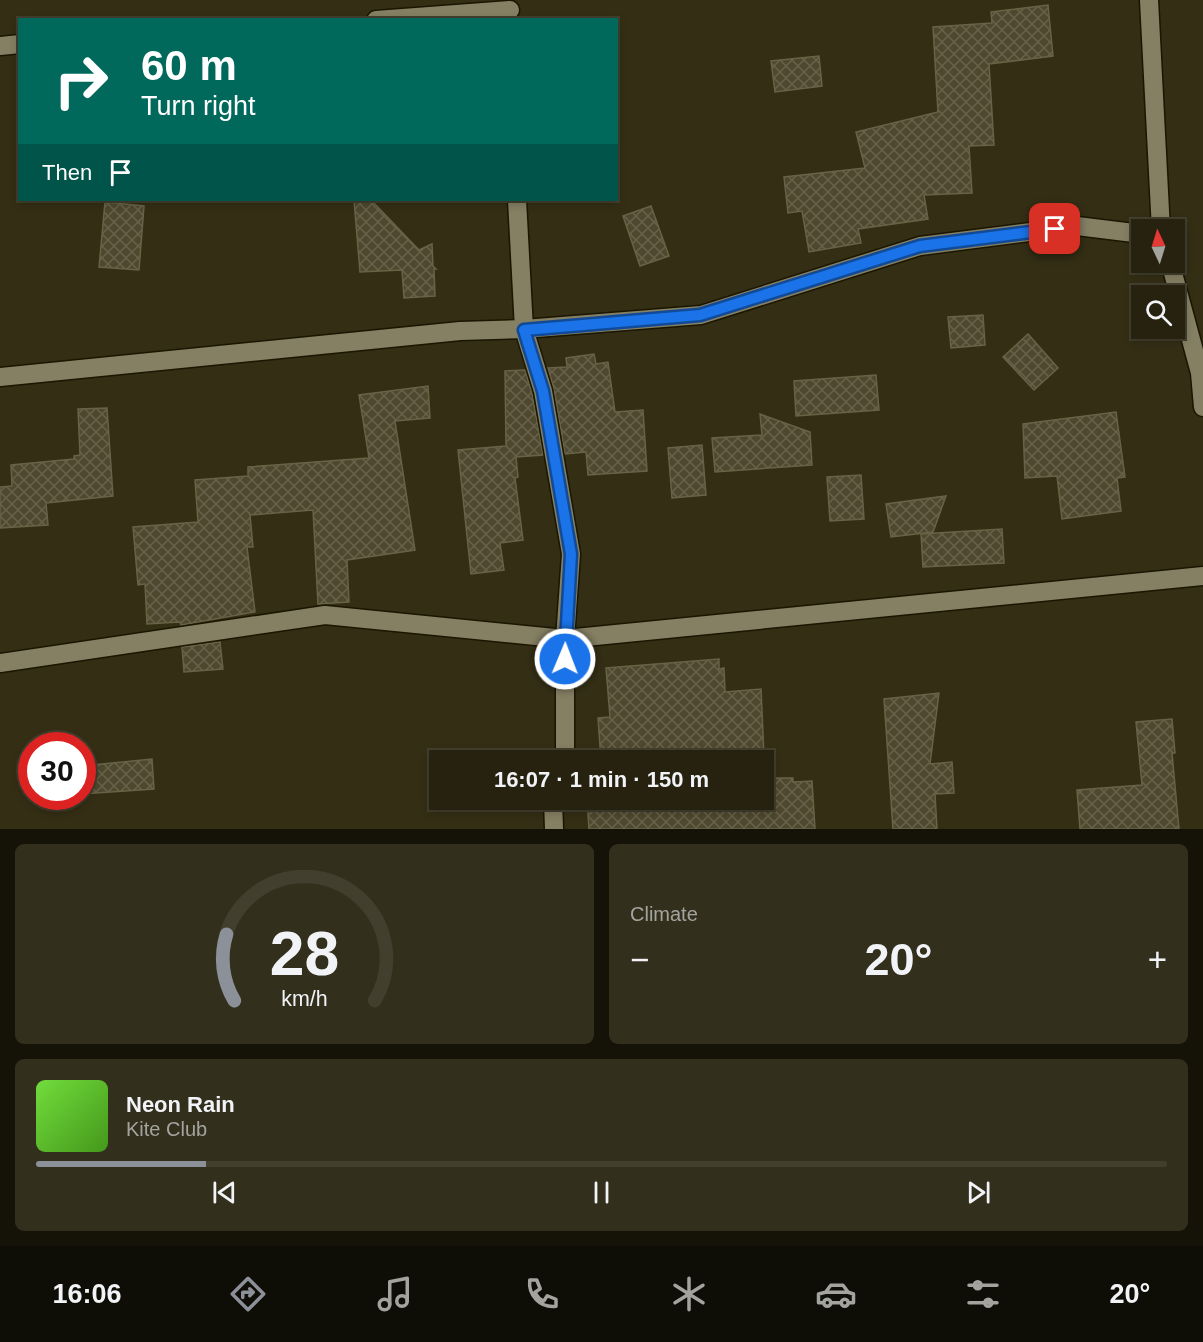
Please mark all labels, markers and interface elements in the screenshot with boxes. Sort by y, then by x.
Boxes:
icon: right [42,42,120,120]
text: 60 m [141,42,237,89]
text: Turn right [141,91,256,121]
icon: arrive [104,156,137,189]
text: Then [42,160,92,185]
pin [1029,203,1080,254]
icon: arrive [1038,212,1071,245]
north arrow [1131,219,1185,273]
map controls [1131,219,1185,339]
button: search [1131,285,1185,339]
position arrow [533,627,597,691]
speed limit sign: 30 [18,732,96,810]
text: 16:07 · 1 min · 150 m [494,767,709,792]
text: Climate [630,903,698,925]
text: 28 [270,919,339,988]
text: 20° [864,934,933,985]
text: − [630,941,649,978]
text: + [1148,941,1167,978]
text: km/h [281,987,328,1011]
text: Neon Rain [126,1092,235,1117]
text: Kite Club [126,1118,207,1140]
icon: previous [208,1176,241,1209]
icon: pause [585,1176,618,1209]
icon: next [962,1176,995,1209]
icon: directions [227,1273,269,1315]
icon: music [374,1273,416,1315]
icon: phone [521,1273,563,1315]
icon: climate [668,1273,710,1315]
icon: car [815,1273,857,1315]
icon: filters [962,1273,1004,1315]
text: 16:06 [53,1279,122,1309]
text: 20° [1110,1279,1150,1309]

